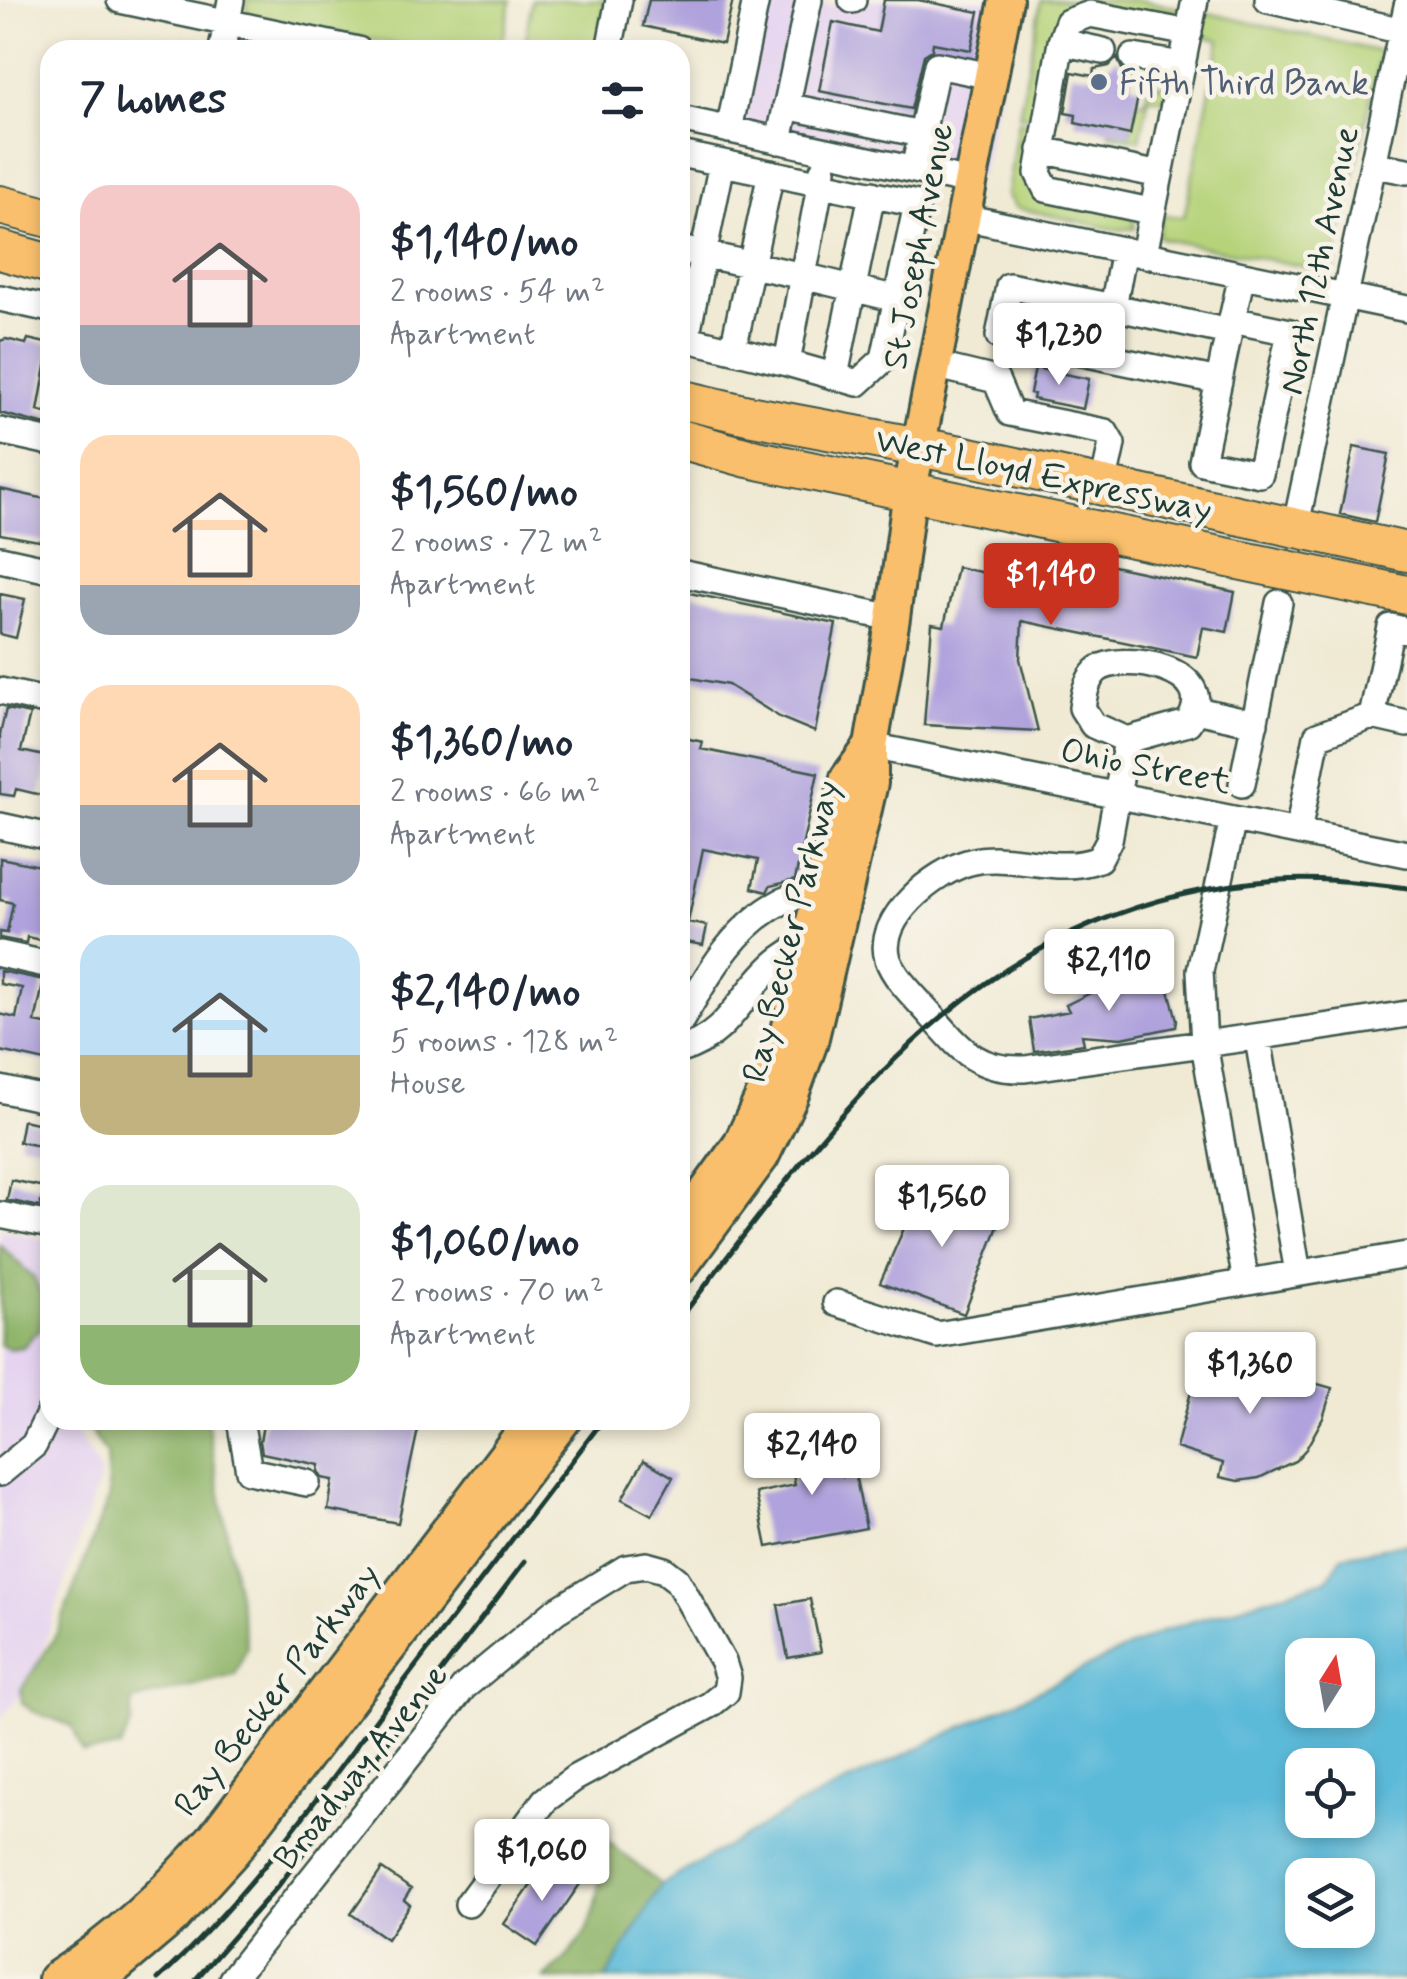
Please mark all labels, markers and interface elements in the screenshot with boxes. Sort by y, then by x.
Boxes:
place label: Fifth Third Bank [1119,61,1369,107]
marker: Fifth Third Bank [1088,71,1110,93]
text: 7 homes [80,73,227,128]
icon: filters [595,73,650,128]
street label: St Joseph Avenue [873,119,965,374]
street label: North 12th Avenue [1269,122,1371,399]
text: $1,140/mo [390,216,579,271]
icon: home [160,225,280,345]
text: 2 rooms · 54 m² [390,271,605,313]
pin: $1,230 [978,303,1140,388]
text: Apartment [390,313,535,355]
text: $1,230 [1015,314,1103,356]
street label: West Lloyd Expressway [871,418,1216,534]
text: $1,560/mo [390,466,578,521]
icon: home [160,475,280,595]
text: 2 rooms · 72 m² [390,521,603,563]
pin: $1,140 [970,543,1132,628]
text: $1,140 [1006,554,1096,596]
text: Apartment [390,563,535,605]
text: $1,360/mo [390,716,573,771]
icon: home [160,725,280,845]
street label: Ohio Street [1057,728,1235,806]
text: 2 rooms · 66 m² [390,771,600,813]
street label: Ray Becker Parkway [732,776,852,1087]
text: Apartment [390,813,535,855]
pin: $2,110 [1028,929,1190,1014]
text: $2,110 [1066,940,1152,982]
text: $2,140/mo [390,966,580,1021]
icon: home [160,975,280,1095]
text: 5 rooms · 128 m² [390,1021,618,1063]
text: House [390,1063,466,1105]
pin: $1,560 [861,1165,1023,1250]
text: $1,560 [897,1176,987,1218]
text: $1,060/mo [390,1216,580,1271]
icon: home [160,1225,280,1345]
text: 2 rooms · 70 m² [390,1271,604,1313]
text: Apartment [390,1313,535,1355]
pin: $1,360 [1169,1332,1331,1417]
text: $1,360 [1207,1343,1293,1385]
pin: $2,140 [731,1413,893,1498]
text: $2,140 [766,1424,858,1466]
street label: Ray Becker Parkway [164,1554,391,1826]
north arrow [1285,1638,1375,1728]
map controls [1285,1638,1375,1948]
street label: Broadway Avenue [264,1654,459,1880]
button: locate [1285,1748,1375,1838]
pin: $1,060 [461,1819,623,1904]
text: $1,060 [496,1830,588,1872]
button: layers [1285,1858,1375,1948]

